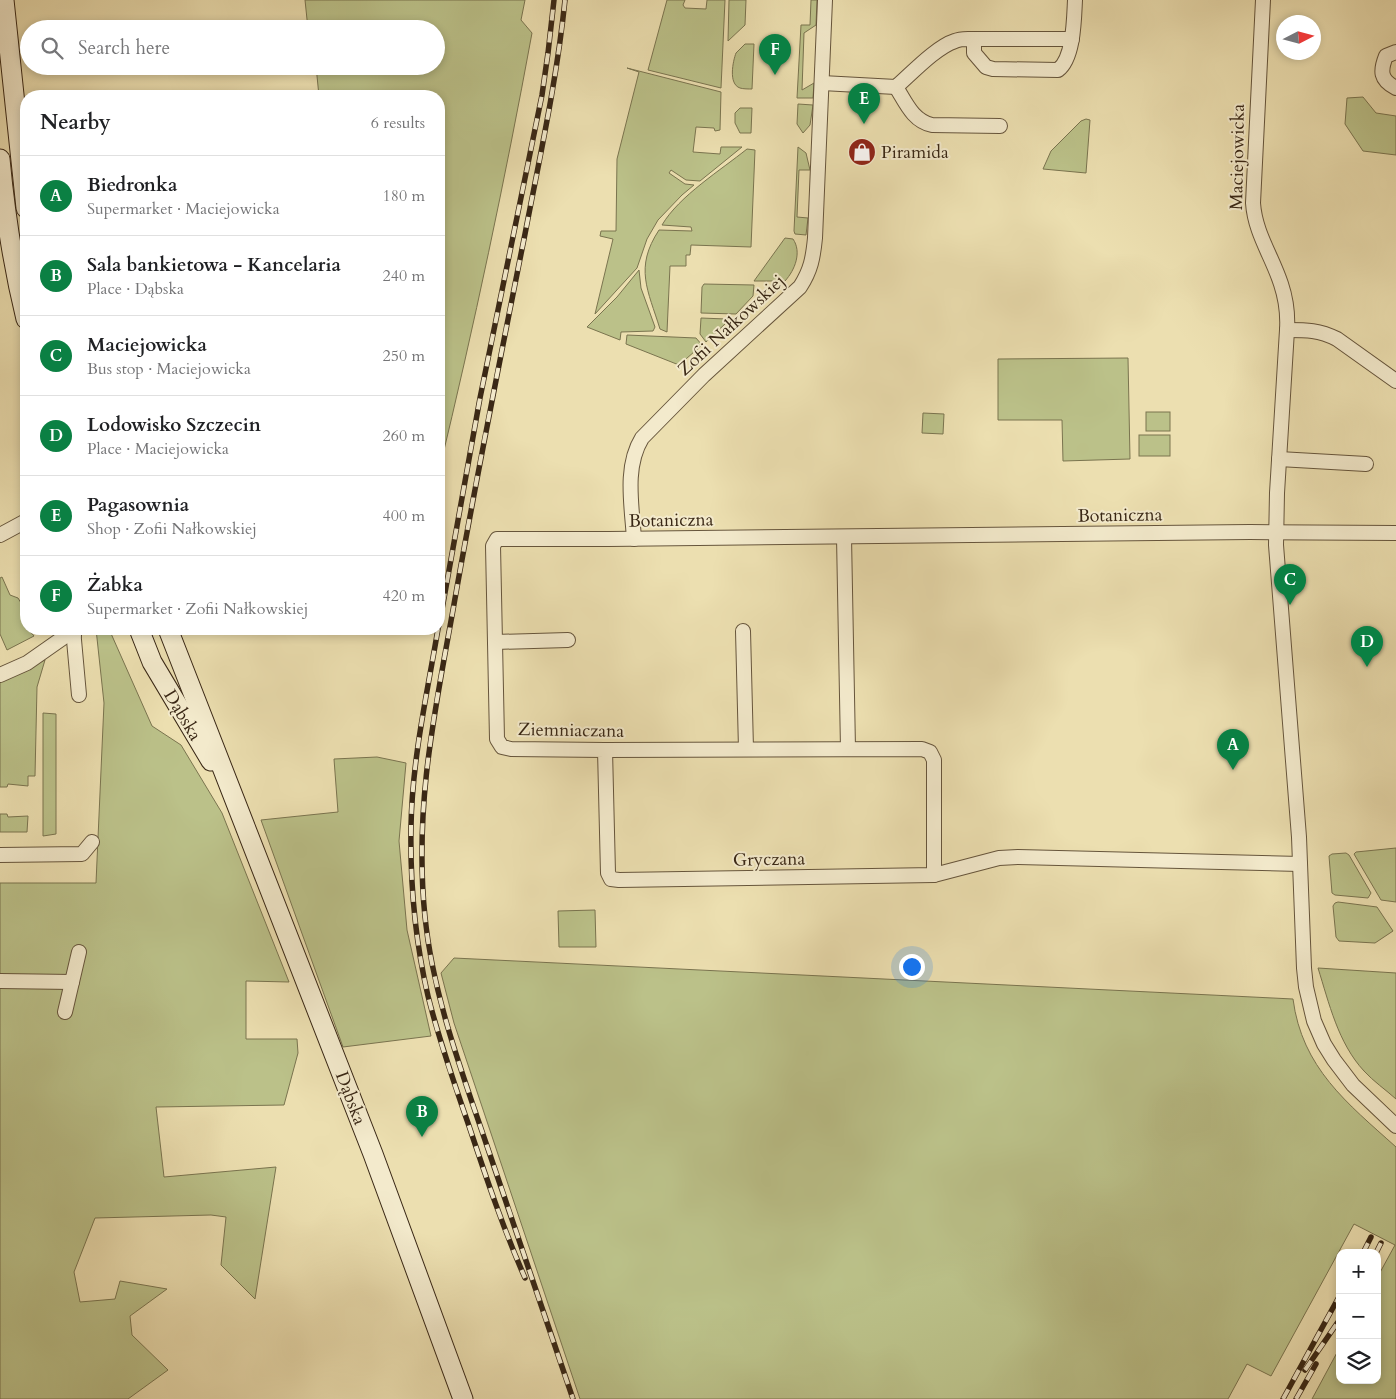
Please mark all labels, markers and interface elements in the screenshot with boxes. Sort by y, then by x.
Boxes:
north arrow [1276,15,1321,60]
search box [20,20,445,75]
icon: search [38,34,66,62]
pin: F [759,34,791,75]
text: Search here [78,35,170,61]
pin: E [848,83,880,124]
street label: Maciejowicka [1224,104,1251,210]
text: Nearby [40,108,111,137]
text: 6 results [371,112,425,134]
shop icon: Piramida [847,137,877,167]
place label: Piramida [881,140,949,165]
text: Biedronka [87,172,177,198]
text: A [50,185,62,207]
text: 180 m [383,185,425,207]
text: Supermarket · Maciejowicka [87,198,280,220]
text: Sala bankietowa - Kancelaria [87,252,341,278]
text: B [50,265,62,287]
text: 240 m [383,265,425,287]
street label: Zofii Nałkowskiej [672,269,791,382]
text: Place · Dąbska [87,278,184,300]
text: Maciejowicka [87,332,207,358]
text: C [50,345,62,367]
text: 250 m [383,345,425,367]
text: Bus stop · Maciejowicka [87,358,251,380]
text: Lodowisko Szczecin [87,412,261,438]
text: D [49,425,63,447]
text: 260 m [383,425,425,447]
text: Place · Maciejowicka [87,438,229,460]
text: Pagasownia [87,492,189,518]
street label: Botaniczna [1077,502,1163,529]
text: E [51,505,61,527]
text: 400 m [383,505,425,527]
street label: Botaniczna [628,507,714,534]
text: Shop · Zofii Nałkowskiej [87,518,257,540]
pin: C [1274,564,1306,605]
text: Żabka [87,572,143,598]
text: F [51,585,61,607]
text: 420 m [383,585,425,607]
text: Supermarket · Zofii Nałkowskiej [87,598,308,620]
pin: D [1351,626,1383,667]
street label: Dąbska [158,685,208,746]
street label: Ziemniaczana [518,717,625,744]
pin: A [1217,729,1249,770]
street label: Gryczana [733,846,806,873]
your location [899,954,925,980]
street label: Dąbska [329,1068,372,1129]
pin: B [406,1096,438,1137]
map controls [1336,1249,1381,1384]
button: + [1336,1249,1381,1294]
button: − [1336,1294,1381,1339]
button: layers [1336,1339,1381,1384]

